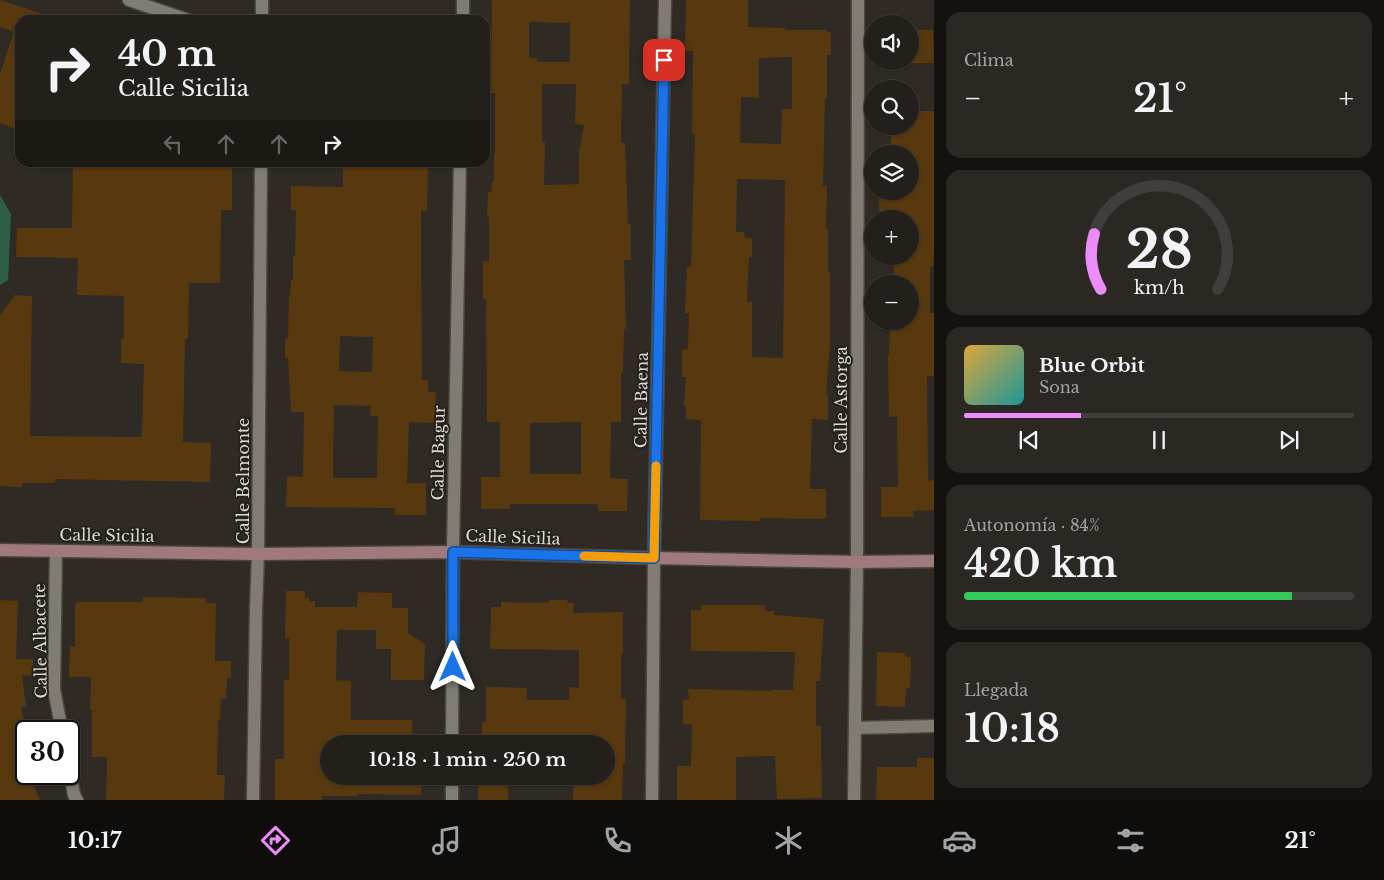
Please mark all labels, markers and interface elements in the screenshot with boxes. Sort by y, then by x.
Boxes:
map controls [864,15,919,330]
button: sound [864,15,919,70]
text: 40 m [118,32,216,75]
icon: right [35,35,100,100]
pin [643,39,685,81]
icon: arrive [650,46,678,74]
text: Clima [964,50,1014,70]
text: Calle Sicilia [118,75,249,102]
text: 21° [1133,75,1187,122]
button: search [864,80,919,135]
text: − [964,81,982,116]
text: + [1339,81,1354,116]
icon: left [159,130,187,158]
icon: ahead [212,130,240,158]
icon: ahead [265,130,293,158]
icon: right [318,130,346,158]
button: layers [864,145,919,200]
button: + [864,210,919,265]
text: 28 [1126,218,1192,282]
button: − [864,275,919,330]
text: km/h [1134,277,1184,299]
street label: Calle Astorga [831,346,851,454]
street label: Calle Baena [630,352,652,448]
text: Blue Orbit [1039,354,1145,377]
text: Sona [1039,377,1080,397]
street label: Calle Bagur [427,405,449,501]
street label: Calle Belmonte [233,418,253,544]
icon: previous [1015,426,1043,454]
icon: pause [1145,426,1173,454]
icon: next [1275,426,1303,454]
text: Autonomía · 84% [964,515,1100,535]
street label: Calle Sicilia [59,524,155,546]
street label: Calle Sicilia [465,525,561,549]
text: 420 km [964,540,1117,587]
street label: Calle Albacete [29,583,51,699]
position arrow [426,640,478,692]
text: Llegada [964,680,1028,700]
text: 10:18 [964,705,1060,752]
speed limit sign: 30 [15,720,80,785]
text: 10:18 · 1 min · 250 m [369,748,566,771]
icon: directions [258,823,293,858]
icon: music [429,823,464,858]
icon: phone [600,823,635,858]
icon: climate [771,823,806,858]
icon: car [942,823,977,858]
icon: filters [1113,823,1148,858]
text: 10:17 [68,827,121,854]
text: 21° [1285,827,1316,854]

